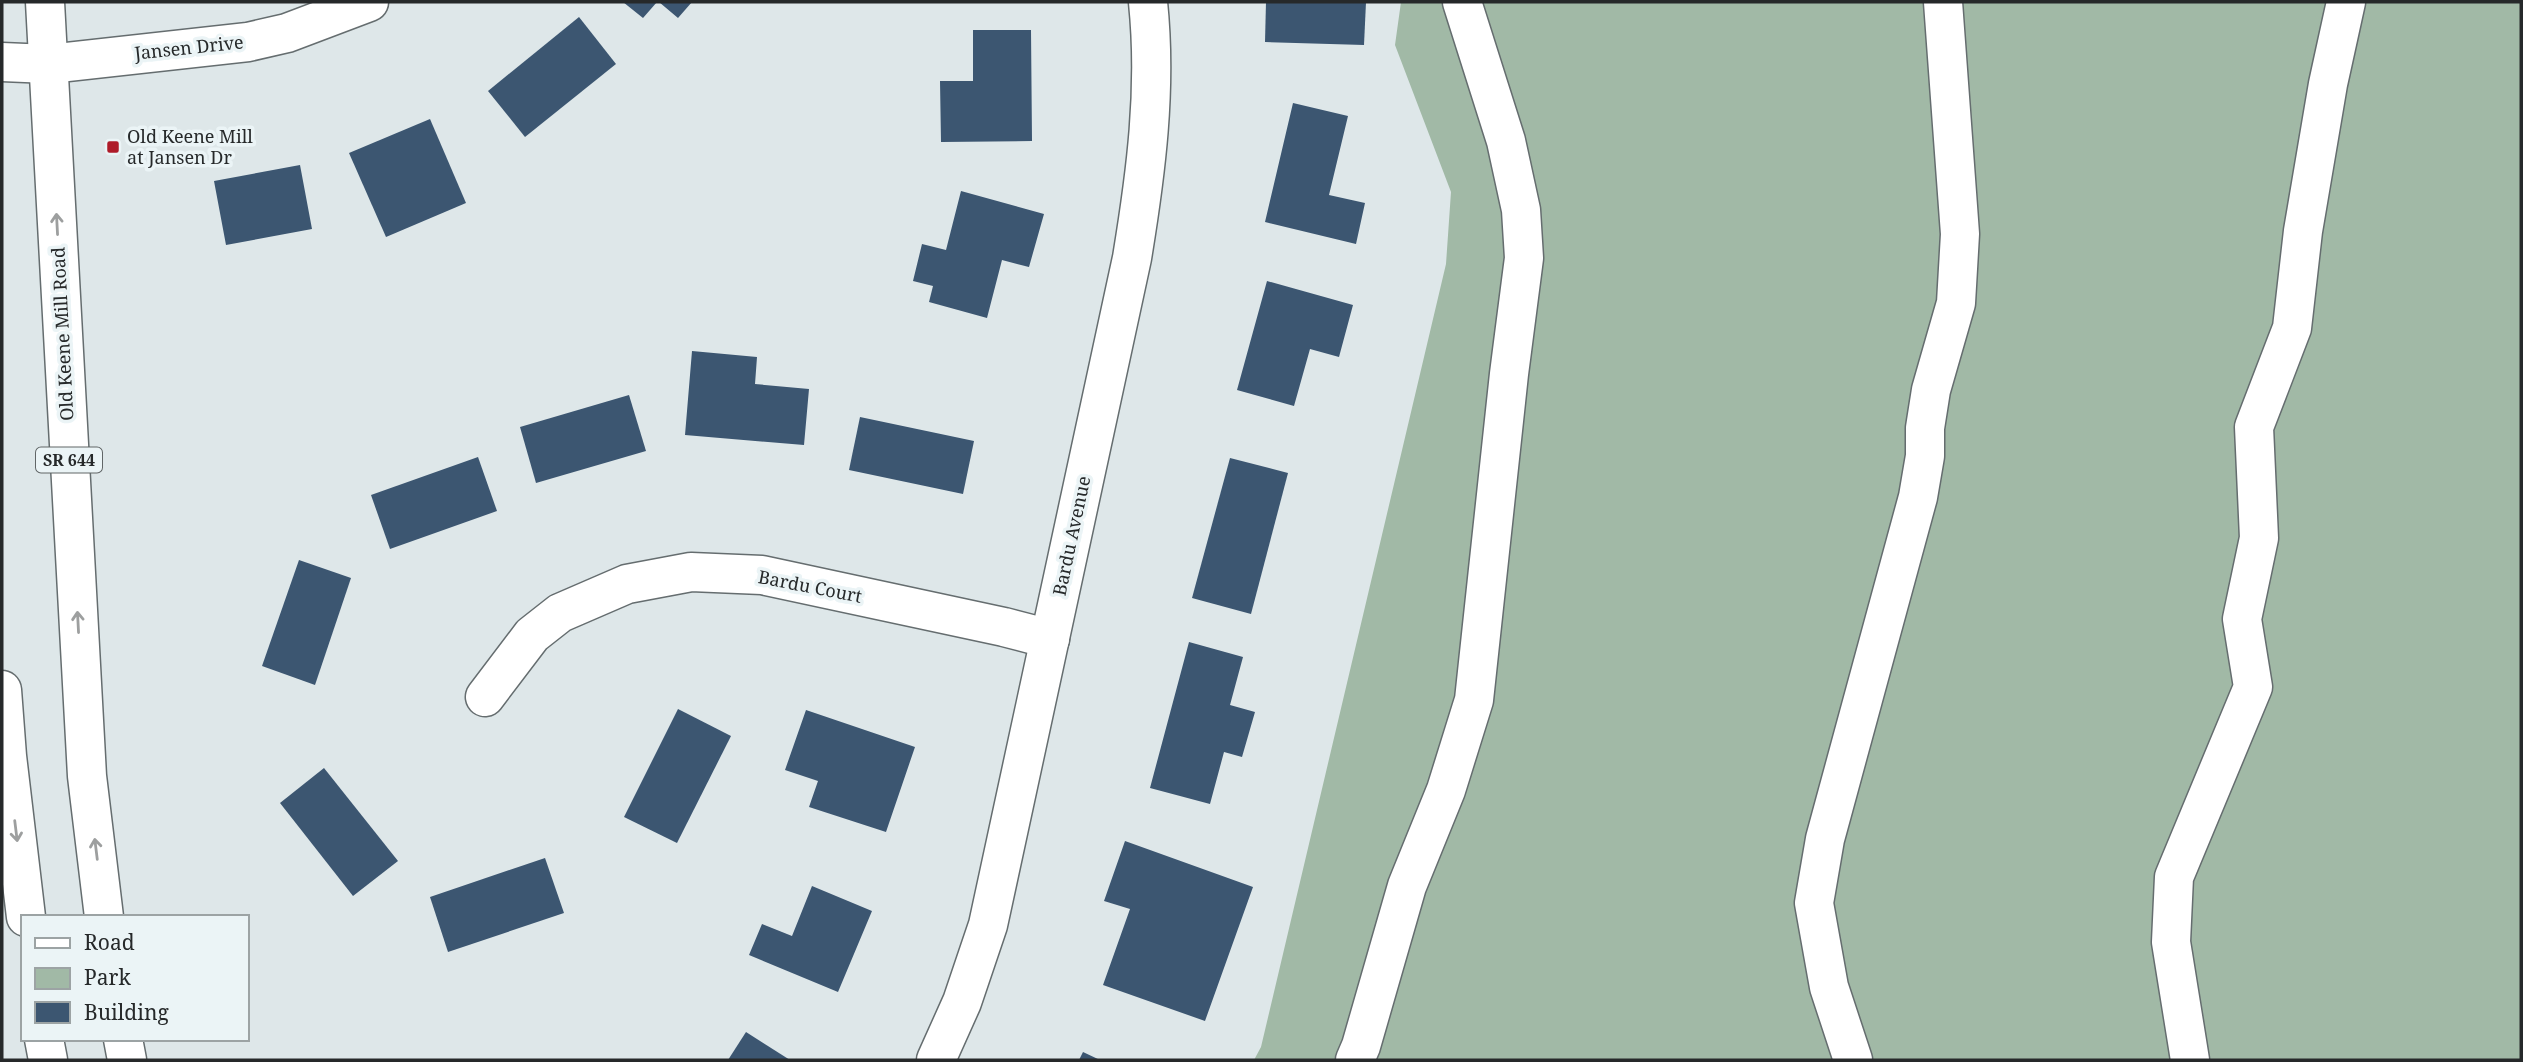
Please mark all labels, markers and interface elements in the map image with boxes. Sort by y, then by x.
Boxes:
street label: Jansen Drive [132,29,245,65]
place label: Old Keene Mill at Jansen Dr [127,124,253,169]
marker: Old Keene Mill at Jansen Dr [105,139,121,155]
one-way arrow [50,213,63,236]
street label: Old Keene Mill Road [45,247,79,422]
road number: SR 644 [36,447,102,472]
street label: Bardu Avenue [1047,474,1095,598]
street label: Bardu Court [756,564,864,608]
one-way arrow [72,611,85,634]
one-way arrow [9,819,22,842]
one-way arrow [89,838,102,861]
legend [21,915,248,1041]
text: Road [84,928,135,956]
text: Park [84,963,131,991]
text: Building [84,998,169,1026]

